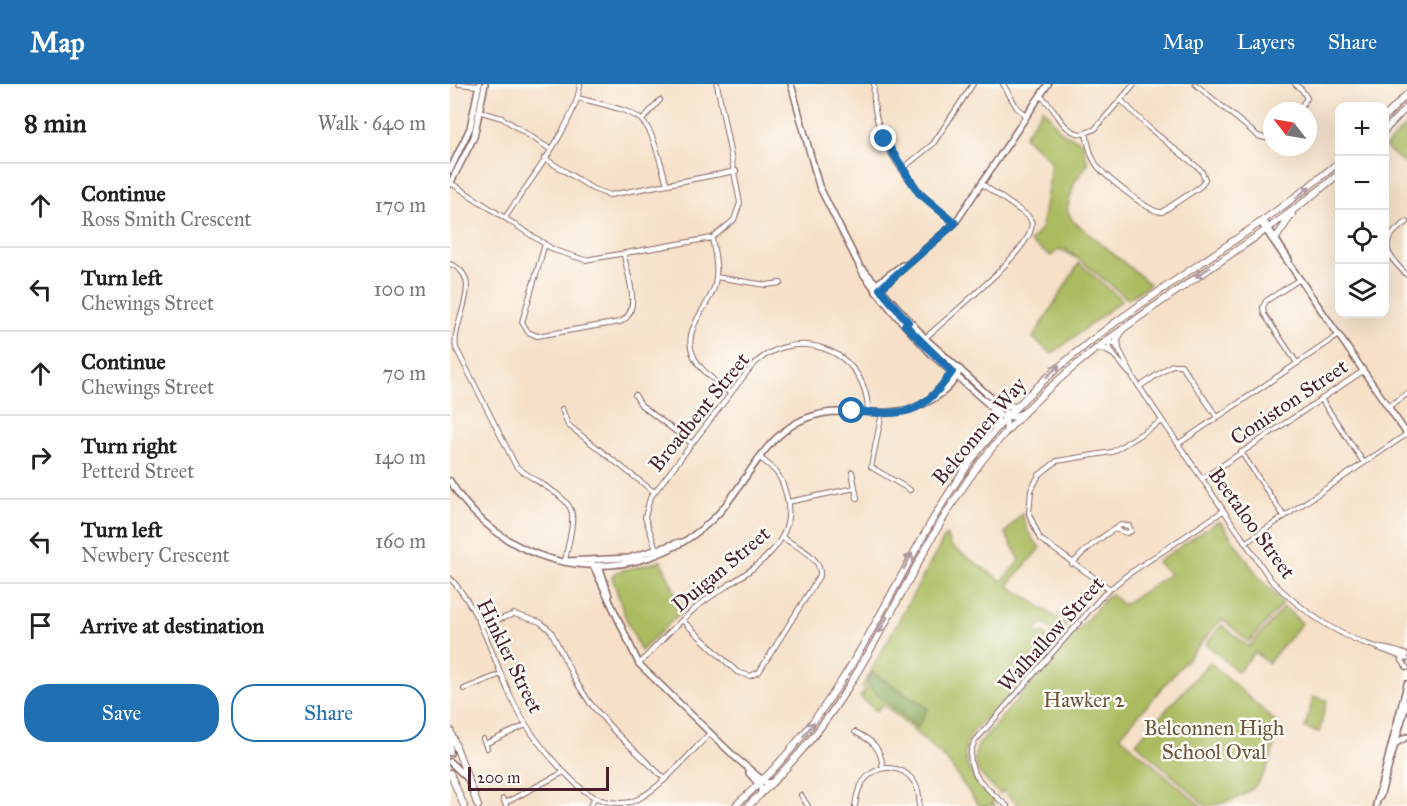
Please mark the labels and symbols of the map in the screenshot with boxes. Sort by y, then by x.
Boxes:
north arrow [1263,102,1317,156]
route end [870,125,896,151]
one-way arrow [1294,186,1310,199]
one-way arrow [1196,266,1212,278]
street label: Broadbent Street [643,347,755,477]
street label: Coniston Street [1225,353,1353,451]
one-way arrow [1045,364,1060,378]
street label: Belconnen Way [926,371,1032,490]
route start [838,397,864,423]
street label: Beetaloo Street [1203,462,1301,584]
street label: Duigan Street [667,520,776,618]
one-way arrow [902,553,914,570]
street label: Walhallow Street [992,570,1110,697]
street label: Hinkler Street [471,595,549,718]
one-way arrow [877,616,889,633]
park label: Hawker 2 [1043,687,1125,713]
park label: Belconnen High School Oval [1144,715,1285,765]
one-way arrow [802,721,815,737]
scale bar [468,764,609,792]

